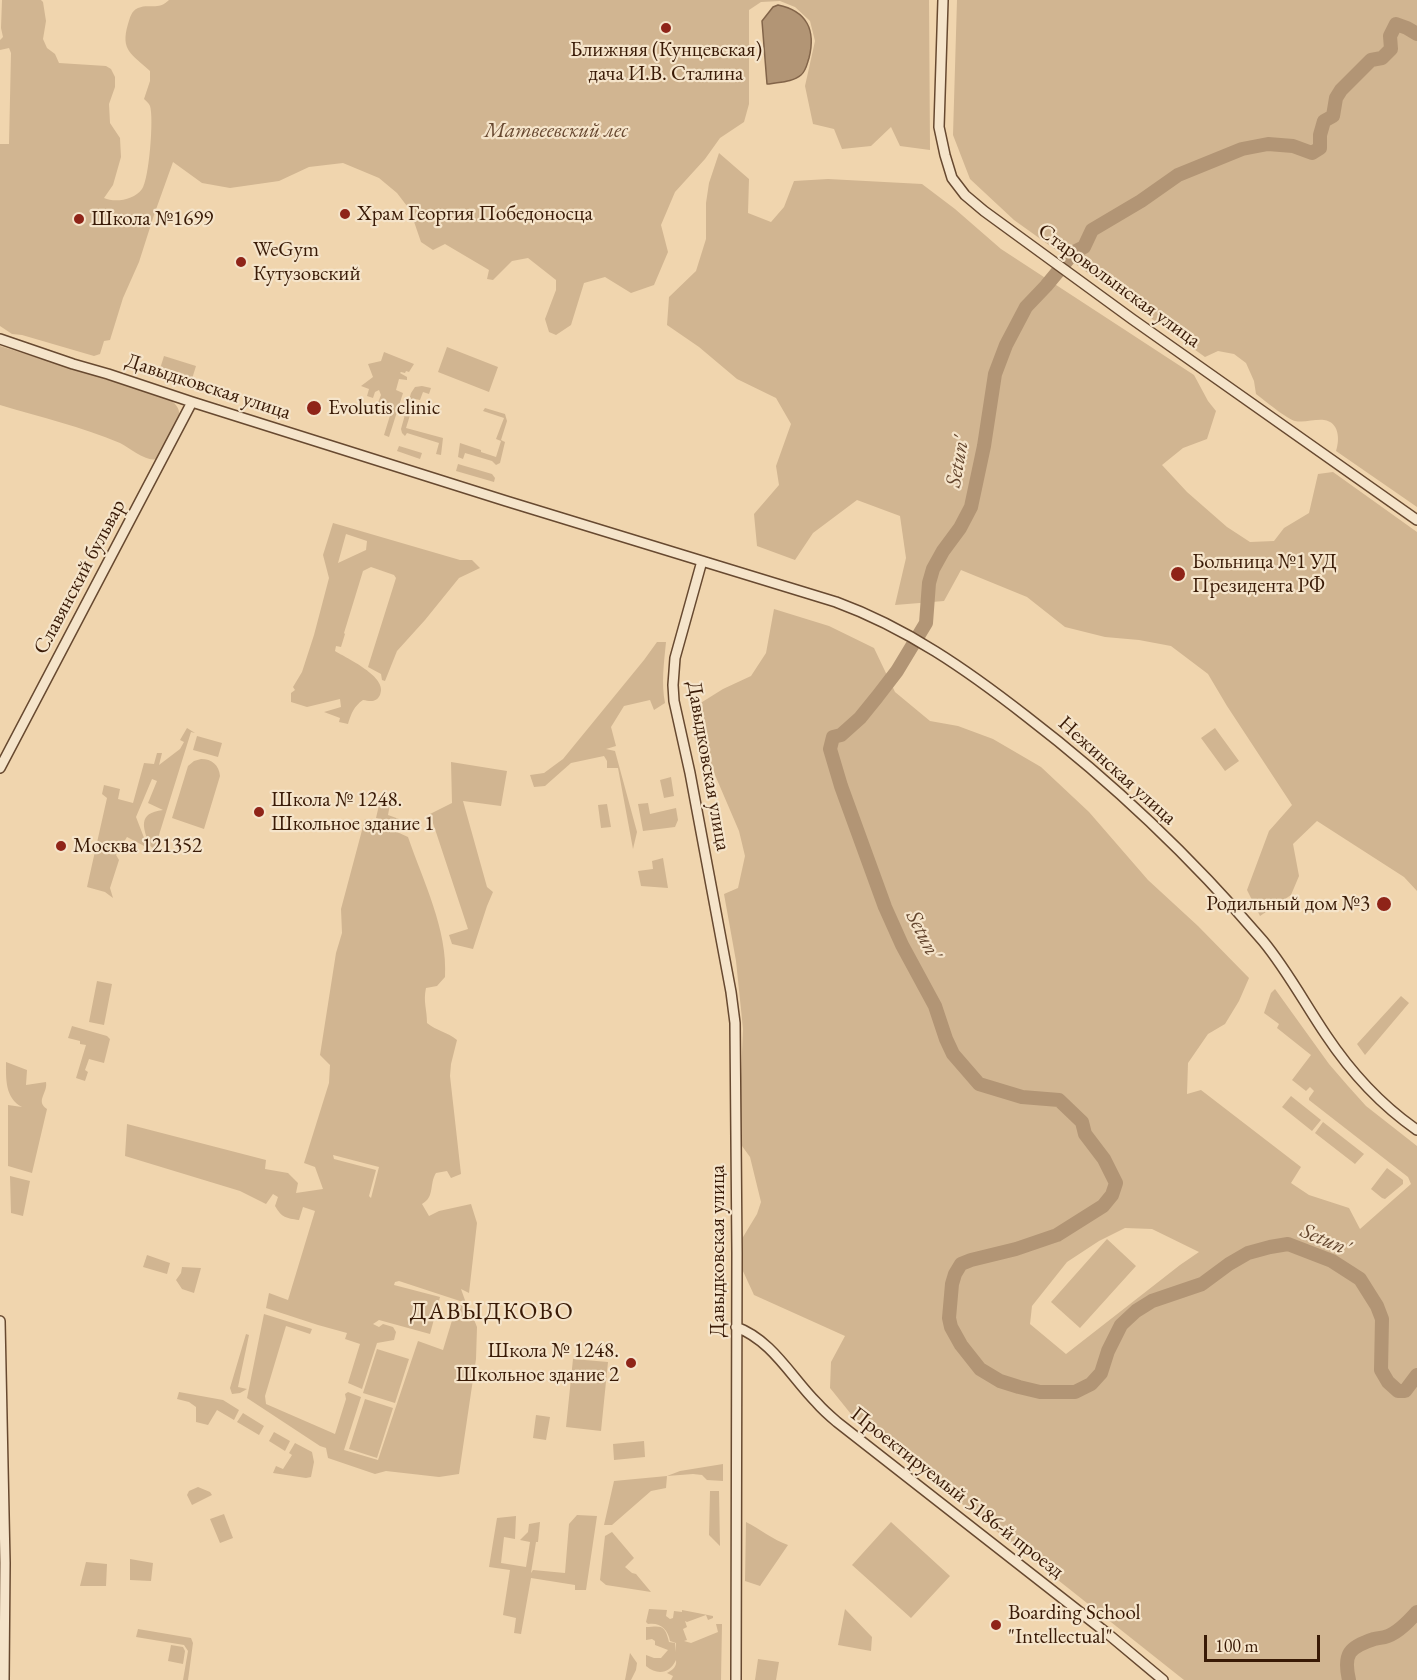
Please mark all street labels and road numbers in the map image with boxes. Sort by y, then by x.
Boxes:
street label: Староволынская улица [1033,219,1205,353]
street label: Давыдковская улица [122,348,294,426]
street label: Славянский бульвар [29,495,131,659]
street label: Давыдковская улица [681,679,735,853]
street label: Нежинская улица [1053,711,1181,831]
street label: Давыдковская улица [705,1165,731,1337]
street label: Проектируемый 5186-й проезд [845,1402,1069,1584]

